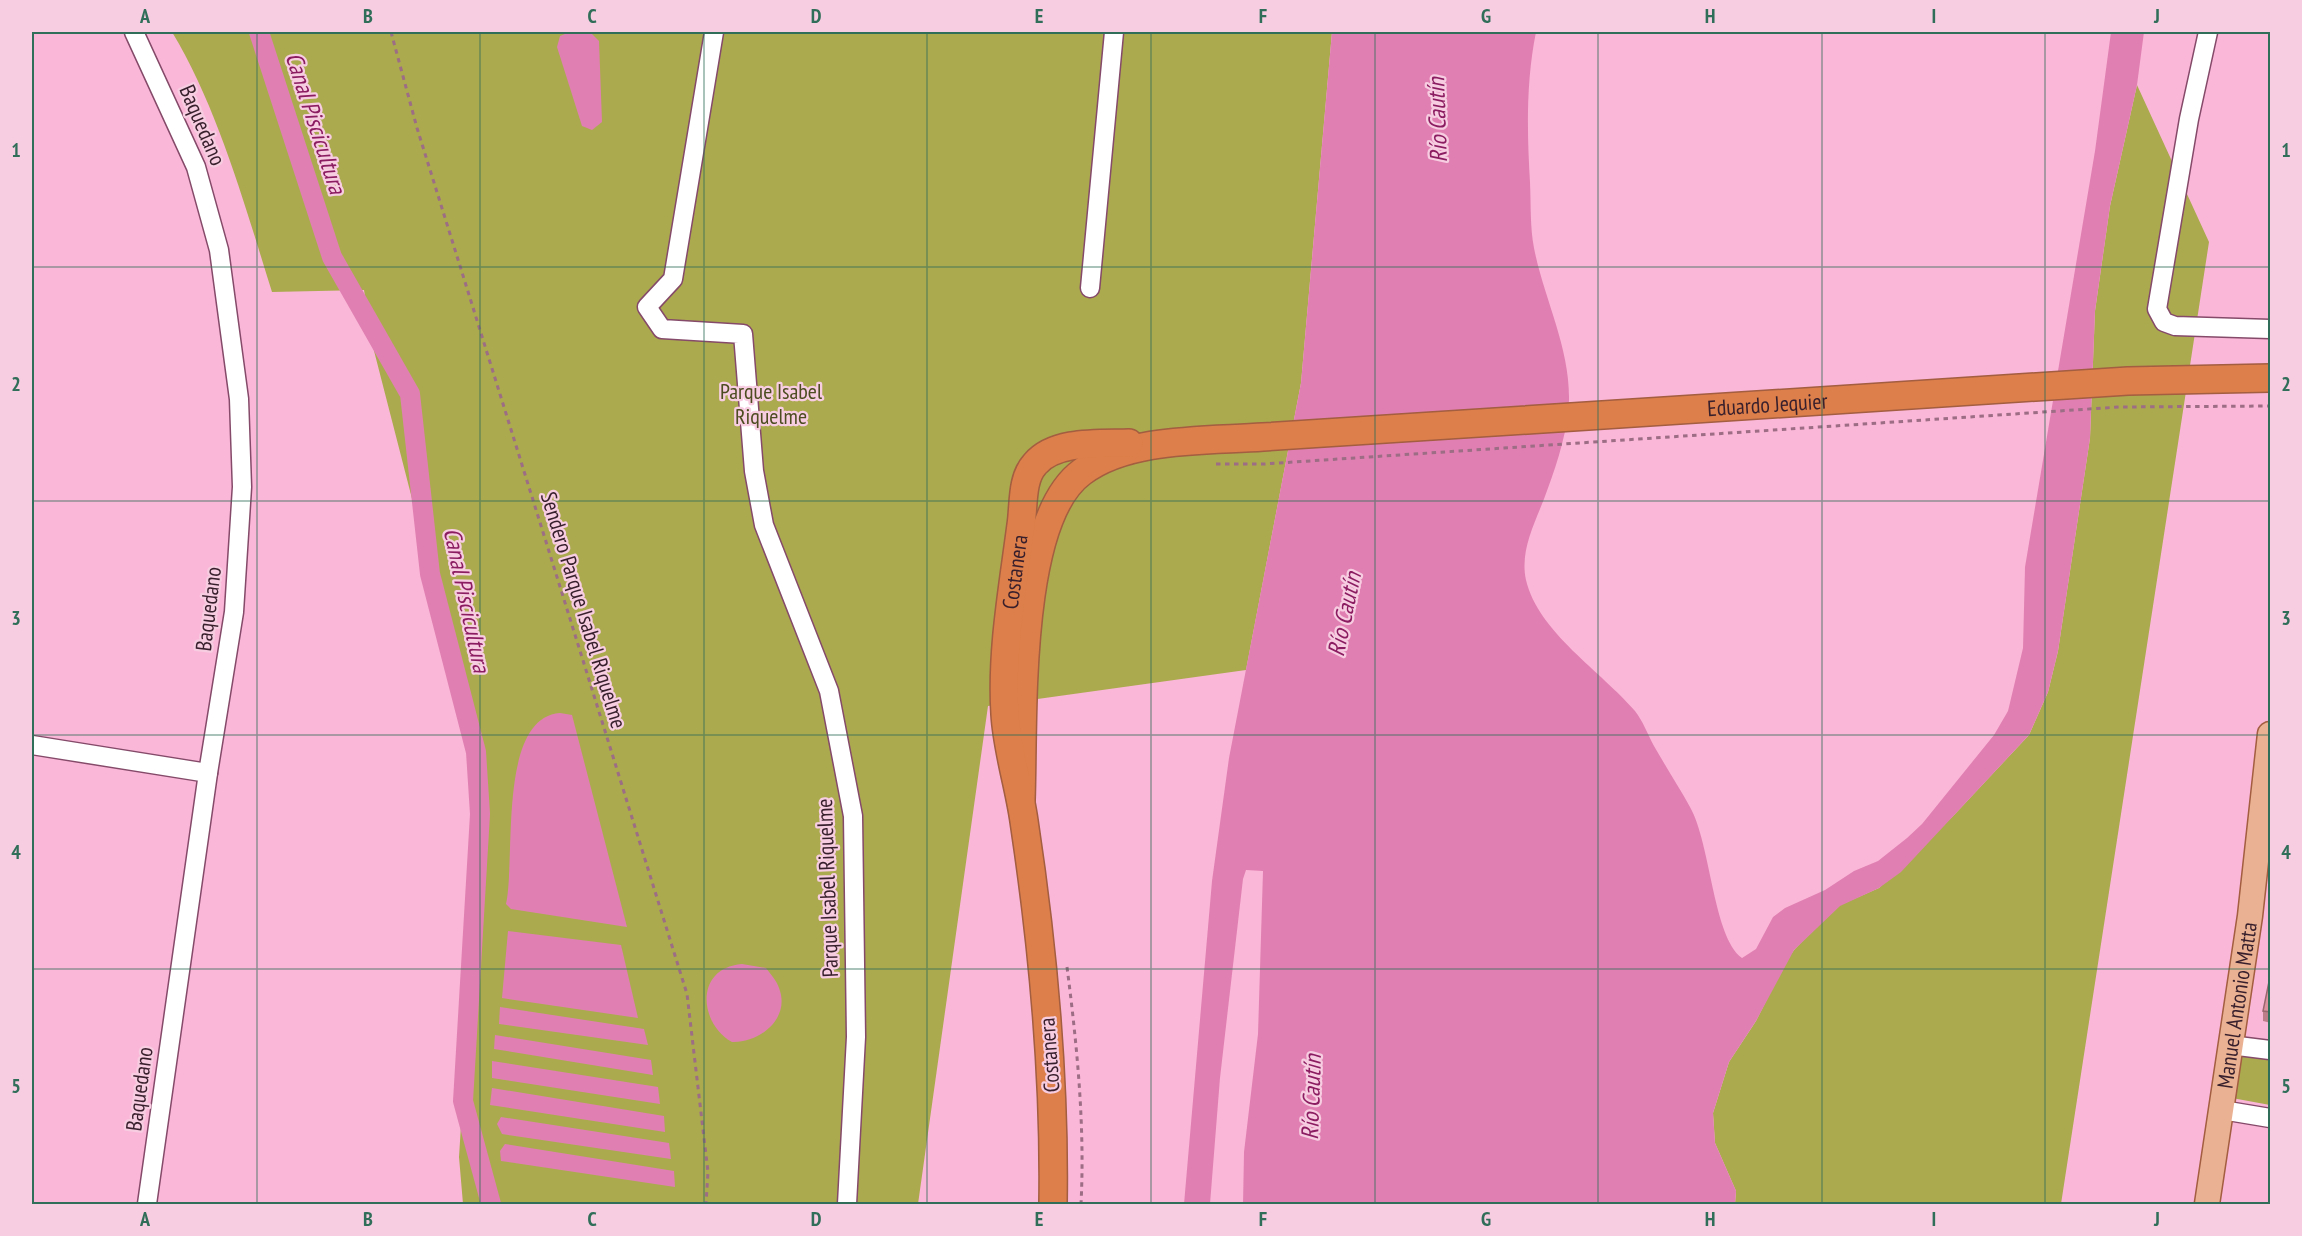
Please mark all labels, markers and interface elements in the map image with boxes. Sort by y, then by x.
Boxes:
text: A [139,3,151,29]
text: B [363,3,373,29]
text: C [587,3,597,29]
text: D [811,3,822,29]
text: E [1035,3,1043,29]
text: F [1259,3,1267,29]
text: G [1481,3,1491,29]
text: H [1705,3,1715,29]
text: I [1932,3,1936,29]
text: J [2153,3,2160,29]
water label: Canal Piscicultura [279,48,354,199]
water label: Río Cautín [1420,75,1454,163]
street label: Baquedano [174,81,232,169]
text: 1 [11,137,21,163]
text: 1 [2281,137,2291,163]
text: 2 [11,371,21,397]
text: 2 [2281,371,2291,397]
park label: Parque Isabel Riquelme [720,377,823,430]
street label: Eduardo Jequier [1706,386,1828,422]
street label: Sendero Parque Isabel Riquelme [535,488,633,732]
water label: Canal Piscicultura [437,525,498,676]
street label: Costanera [996,533,1034,611]
street label: Baquedano [189,565,227,653]
water label: Río Cautín [1320,568,1368,659]
text: 3 [11,605,21,631]
text: 3 [2281,605,2291,631]
street label: Parque Isabel Riquelme [810,798,844,978]
text: 4 [11,839,21,865]
text: 4 [2281,839,2291,865]
street label: Manuel Antonio Matta [2210,920,2263,1090]
street label: Costanera [1032,1017,1066,1093]
street label: Baquedano [119,1045,159,1133]
water label: Río Cautín [1294,1052,1328,1140]
text: 5 [11,1073,21,1099]
text: 5 [2281,1073,2291,1099]
text: A [139,1206,151,1232]
text: B [363,1206,373,1232]
text: C [587,1206,597,1232]
text: D [811,1206,822,1232]
text: E [1035,1206,1043,1232]
text: F [1259,1206,1267,1232]
text: G [1481,1206,1491,1232]
text: H [1705,1206,1715,1232]
text: I [1932,1206,1936,1232]
text: J [2153,1206,2160,1232]

